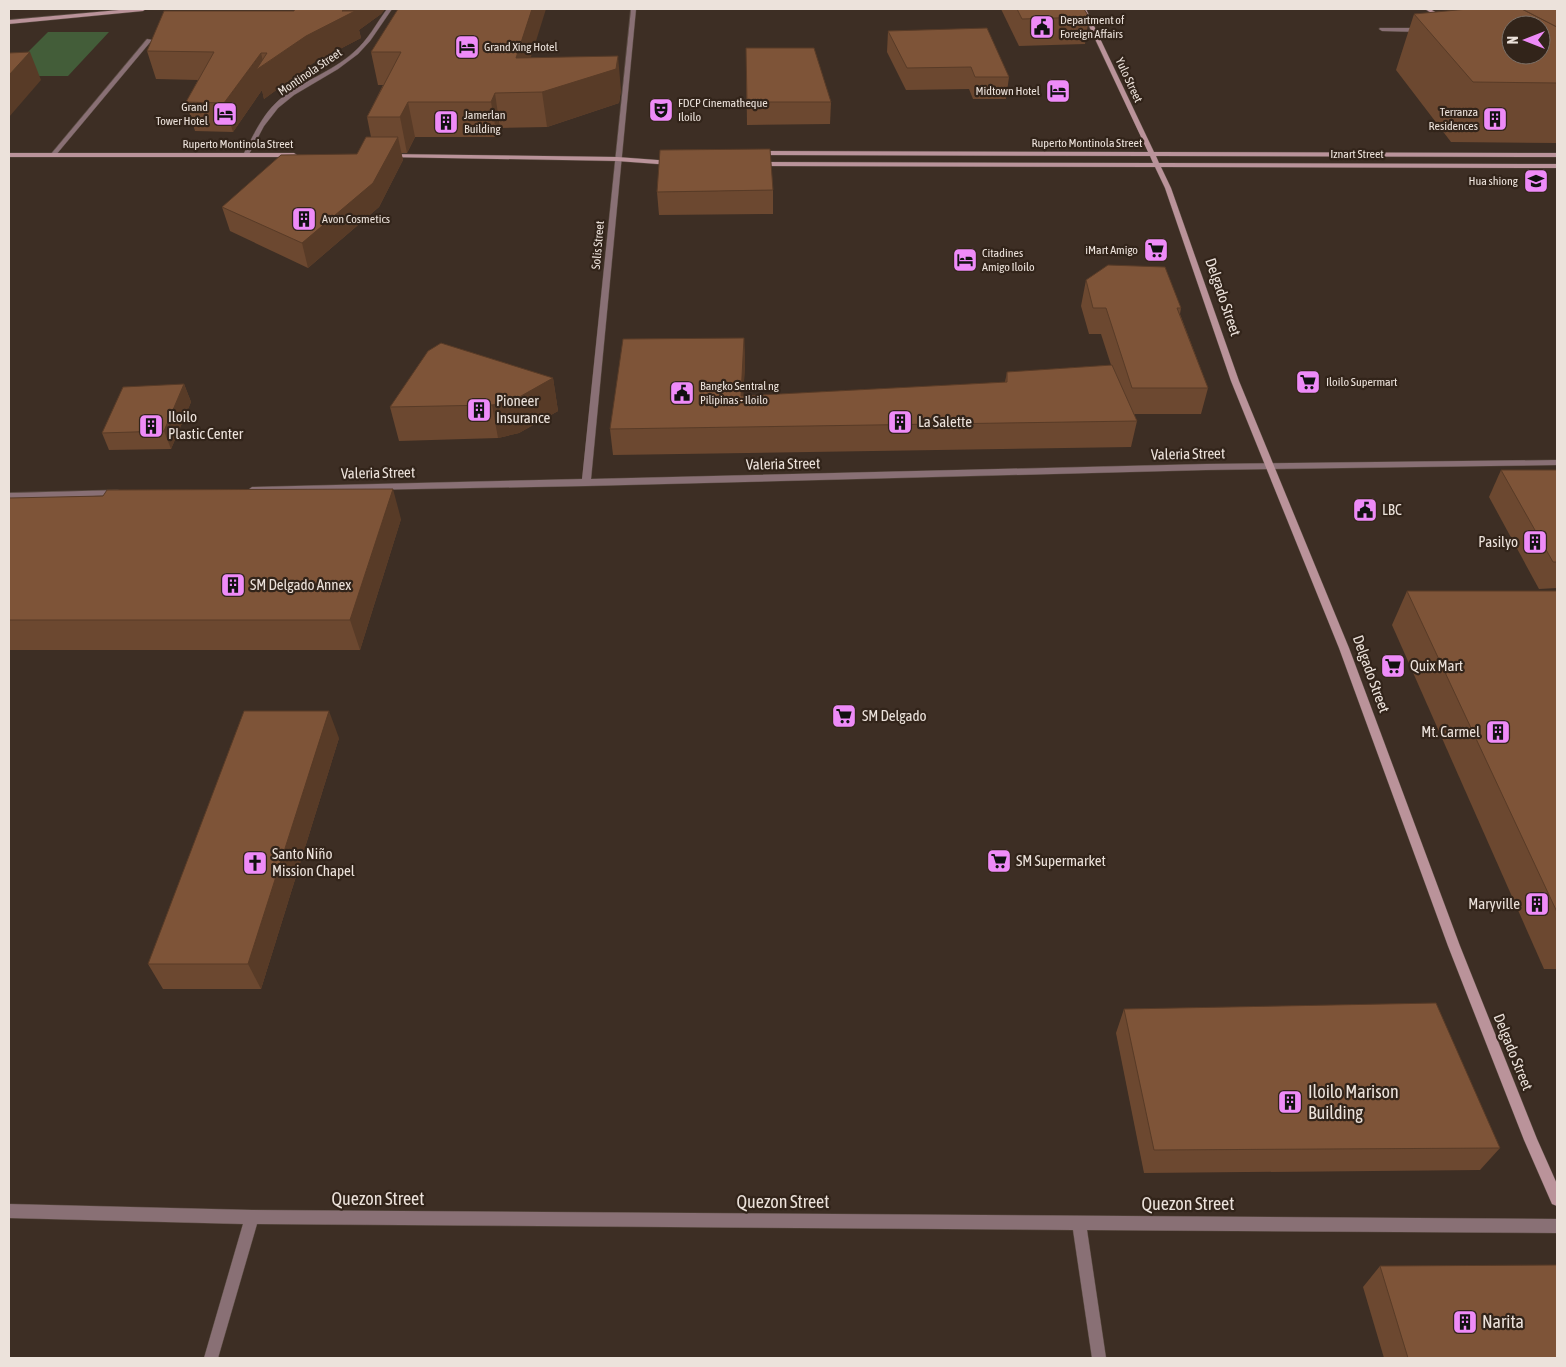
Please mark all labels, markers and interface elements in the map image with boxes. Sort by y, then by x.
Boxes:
place label: Department of Foreign Affairs [1060,13,1125,41]
public building icon: Department of Foreign Affairs [1029,14,1055,40]
north arrow [1501,15,1551,65]
hotel icon: Grand Xing Hotel [454,34,480,60]
text: N [1505,36,1521,44]
place label: Grand Xing Hotel [484,40,559,54]
street label: Montinola Street [275,45,345,98]
street label: Yulo Street [1113,55,1146,105]
hotel icon: Midtown Hotel [1045,78,1071,104]
place label: Midtown Hotel [975,84,1041,98]
place label: FDCP Cinematheque Iloilo [678,96,768,124]
theatre icon: FDCP Cinematheque Iloilo [648,97,674,123]
place label: Grand Tower Hotel [156,100,209,128]
hotel icon: Grand Tower Hotel [212,101,238,127]
place label: Terranza Residences [1428,105,1478,133]
building icon: Terranza Residences [1482,106,1508,132]
place label: Jamerlan Building [464,108,506,136]
building icon: Jamerlan Building [433,109,459,135]
street label: Ruperto Montinola Street [1032,136,1143,150]
street label: Ruperto Montinola Street [183,137,294,151]
street label: Iznart Street [1330,147,1384,161]
school or university icon: Hua shiong [1523,168,1549,194]
place label: Hua shiong [1469,174,1519,188]
building icon: Avon Cosmetics [291,206,317,232]
place label: Avon Cosmetics [322,212,390,226]
street label: Solis Street [589,220,607,270]
supermarket icon: iMart Amigo [1143,237,1169,263]
place label: iMart Amigo [1085,243,1138,257]
place label: Citadines Amigo Iloilo [982,246,1035,274]
hotel icon: Citadines Amigo Iloilo [952,247,978,273]
street label: Delgado Street [1202,256,1245,338]
supermarket icon: Iloilo Supermart [1295,369,1321,395]
place label: Iloilo Supermart [1326,375,1398,389]
place label: Bangko Sentral ng Pilipinas - Iloilo [700,379,780,407]
public building icon: Bangko Sentral ng Pilipinas - Iloilo [669,380,695,406]
place label: Pioneer Insurance [496,392,551,426]
building icon: Pioneer Insurance [466,397,492,423]
place label: Iloilo Plastic Center [168,408,244,442]
building icon: La Salette [887,409,913,435]
building icon: Iloilo Plastic Center [138,413,164,439]
place label: La Salette [918,413,972,430]
street label: Valeria Street [1151,444,1225,463]
street label: Valeria Street [746,454,820,473]
street label: Valeria Street [341,463,415,482]
public building icon: LBC [1352,497,1378,523]
place label: LBC [1382,501,1402,518]
building icon: Pasilyo [1522,529,1548,555]
place label: Pasilyo [1478,533,1518,550]
building icon: SM Delgado Annex [220,572,246,598]
place label: SM Delgado Annex [250,576,351,593]
street label: Delgado Street [1350,633,1393,715]
supermarket icon: Quix Mart [1380,653,1406,679]
place label: Quix Mart [1410,657,1463,674]
supermarket icon: SM Delgado [831,703,857,729]
place label: SM Delgado [862,707,927,724]
building icon: Mt. Carmel [1485,719,1511,745]
place label: Mt. Carmel [1421,723,1480,740]
place label: Santo Niño Mission Chapel [272,845,355,879]
supermarket icon: SM Supermarket [986,848,1012,874]
church icon: Santo Niño Mission Chapel [242,850,268,876]
place label: SM Supermarket [1016,852,1106,869]
building icon: Maryville [1524,891,1550,917]
place label: Maryville [1468,895,1520,912]
street label: Delgado Street [1490,1011,1537,1093]
place label: Iloilo Marison Building [1308,1081,1399,1123]
building icon: Iloilo Marison Building [1277,1089,1303,1115]
street label: Quezon Street [332,1188,424,1209]
street label: Quezon Street [737,1191,829,1212]
street label: Quezon Street [1142,1193,1234,1214]
building icon: Narita [1452,1309,1478,1335]
place label: Narita [1482,1311,1524,1332]

